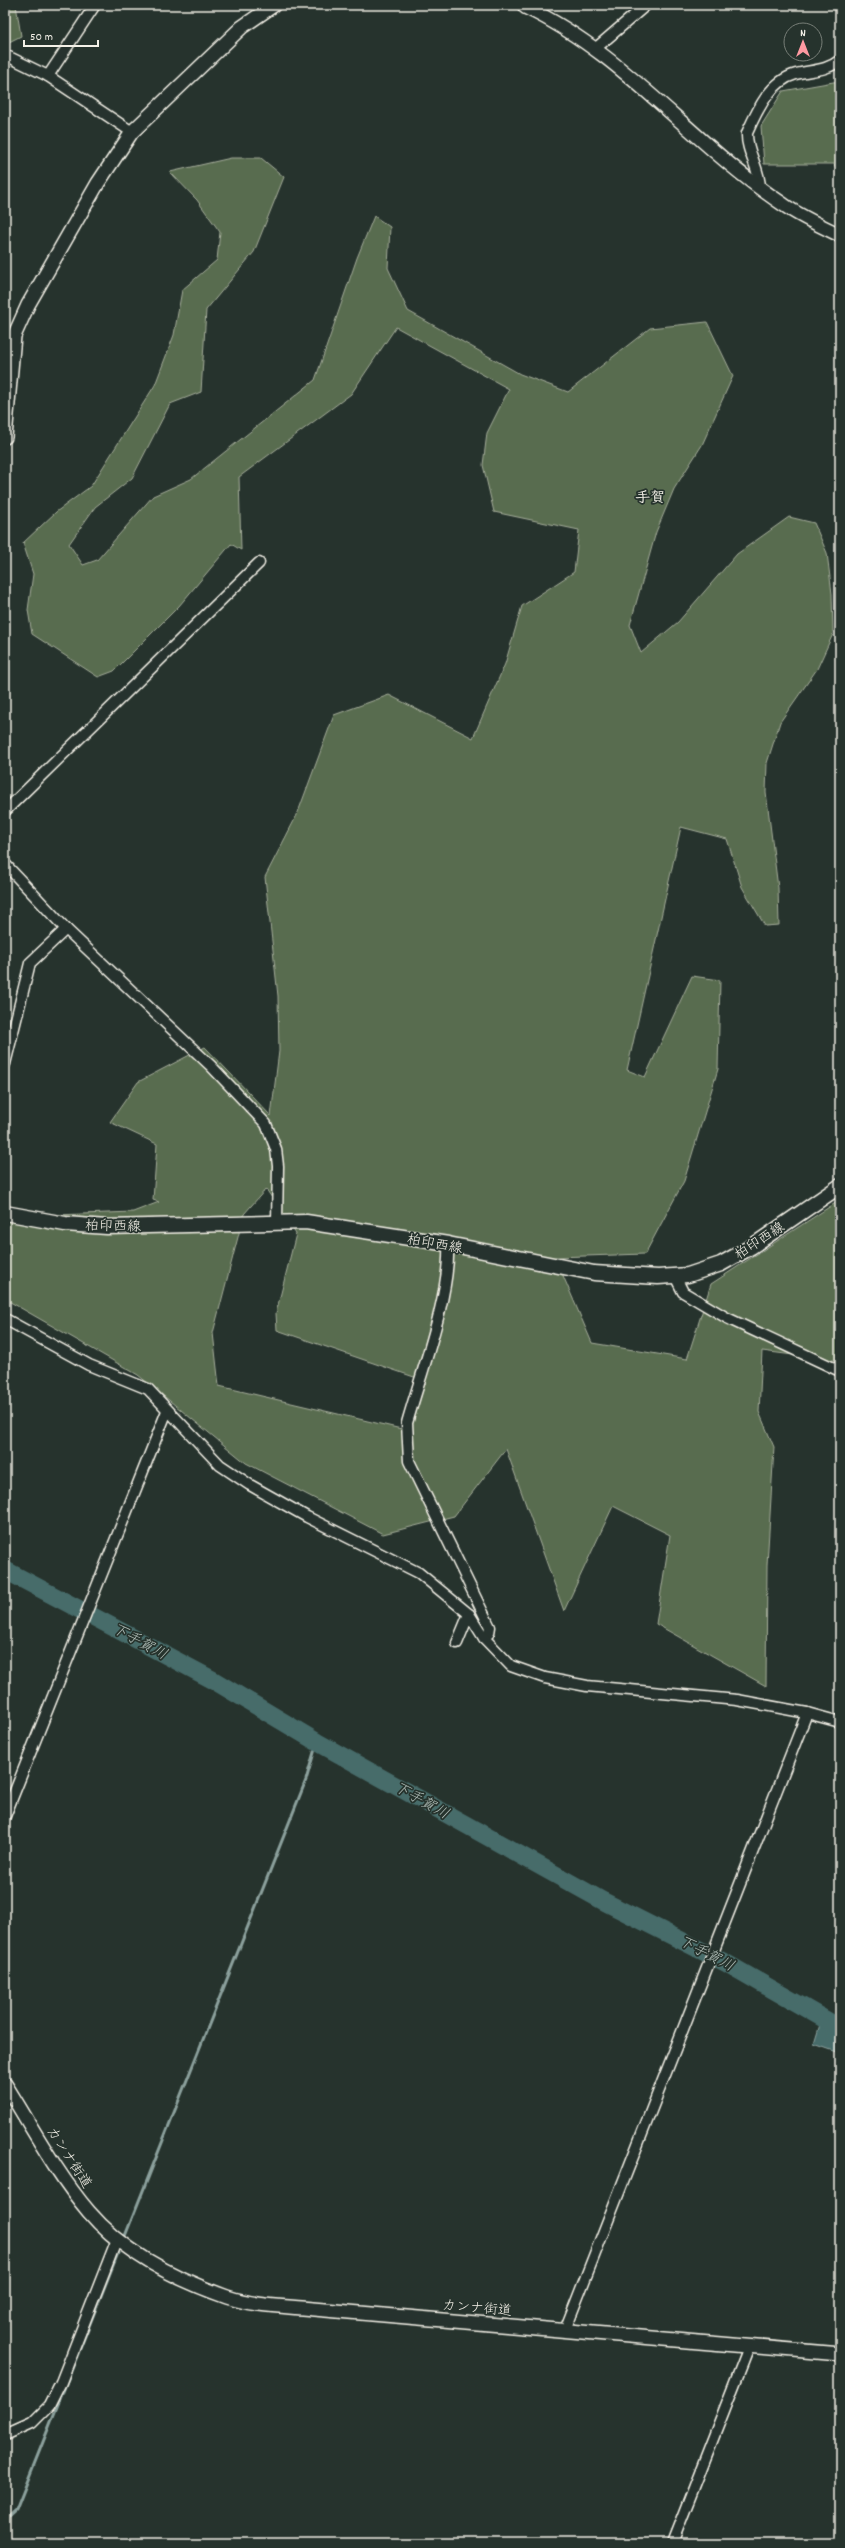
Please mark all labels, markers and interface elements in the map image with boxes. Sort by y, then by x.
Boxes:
scale bar [24,22,98,48]
north arrow [783,22,823,62]
text: N [800,26,806,42]
text: 50 m [30,29,53,46]
district label: 手賀 [635,488,665,510]
street label: 柏印西線 [85,1217,141,1237]
street label: 柏印西線 [731,1218,789,1265]
street label: 柏印西線 [405,1230,464,1260]
water label: 下手賀川 [107,1619,171,1667]
water label: 下手賀川 [389,1778,453,1826]
water label: 下手賀川 [674,1931,738,1978]
street label: カンナ街道 [41,2123,96,2193]
street label: カンナ街道 [441,2296,513,2322]

